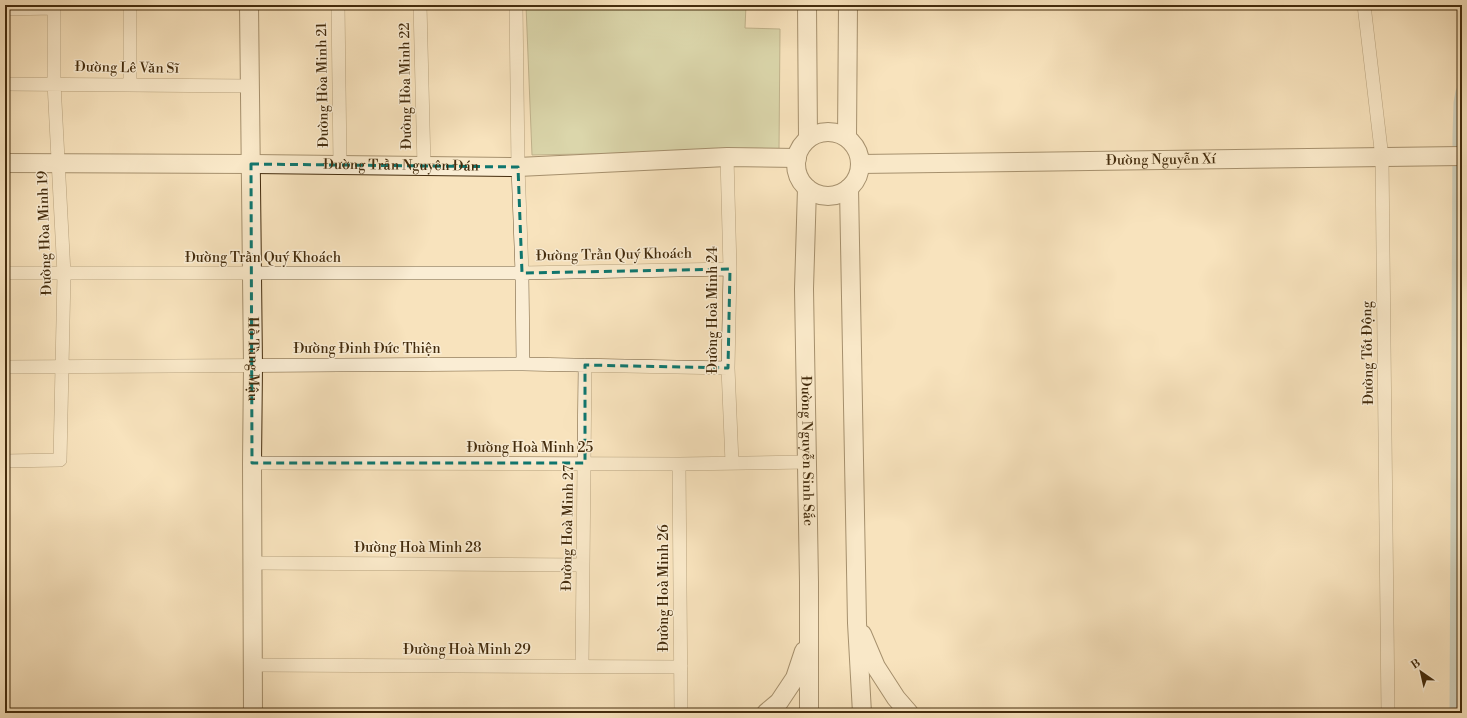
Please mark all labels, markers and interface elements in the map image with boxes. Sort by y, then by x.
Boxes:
street label: Đường Hòa Minh 21 [313,22,333,148]
street label: Đường Hòa Minh 22 [396,22,416,150]
street label: Đường Lê Văn Sĩ [75,58,180,78]
street label: Đường Nguyễn Xí [1106,150,1217,170]
street label: Đường Trần Nguyên Đán [323,156,480,176]
street label: Đường Hòa Minh 19 [34,170,56,296]
street label: Đường Trần Quý Khoách [536,245,693,265]
street label: Đường Hoà Minh 24 [704,246,722,374]
street label: Đường Trần Quý Khoách [185,249,342,267]
street label: Đường Tốt Động [1358,300,1378,405]
street label: Hồ Tùng Mậu [243,317,262,401]
street label: Đường Đinh Đức Thiện [293,340,441,358]
street label: Đường Nguyễn Sinh Sắc [796,376,817,526]
street label: Đường Hoà Minh 25 [467,439,594,457]
street label: Đường Hoà Minh 27 [558,465,578,591]
street label: Đường Hoà Minh 26 [655,524,673,652]
street label: Đường Hoà Minh 28 [354,539,482,557]
street label: Đường Hoà Minh 29 [403,641,531,659]
north arrow [1401,652,1441,692]
text: B [1409,656,1423,673]

